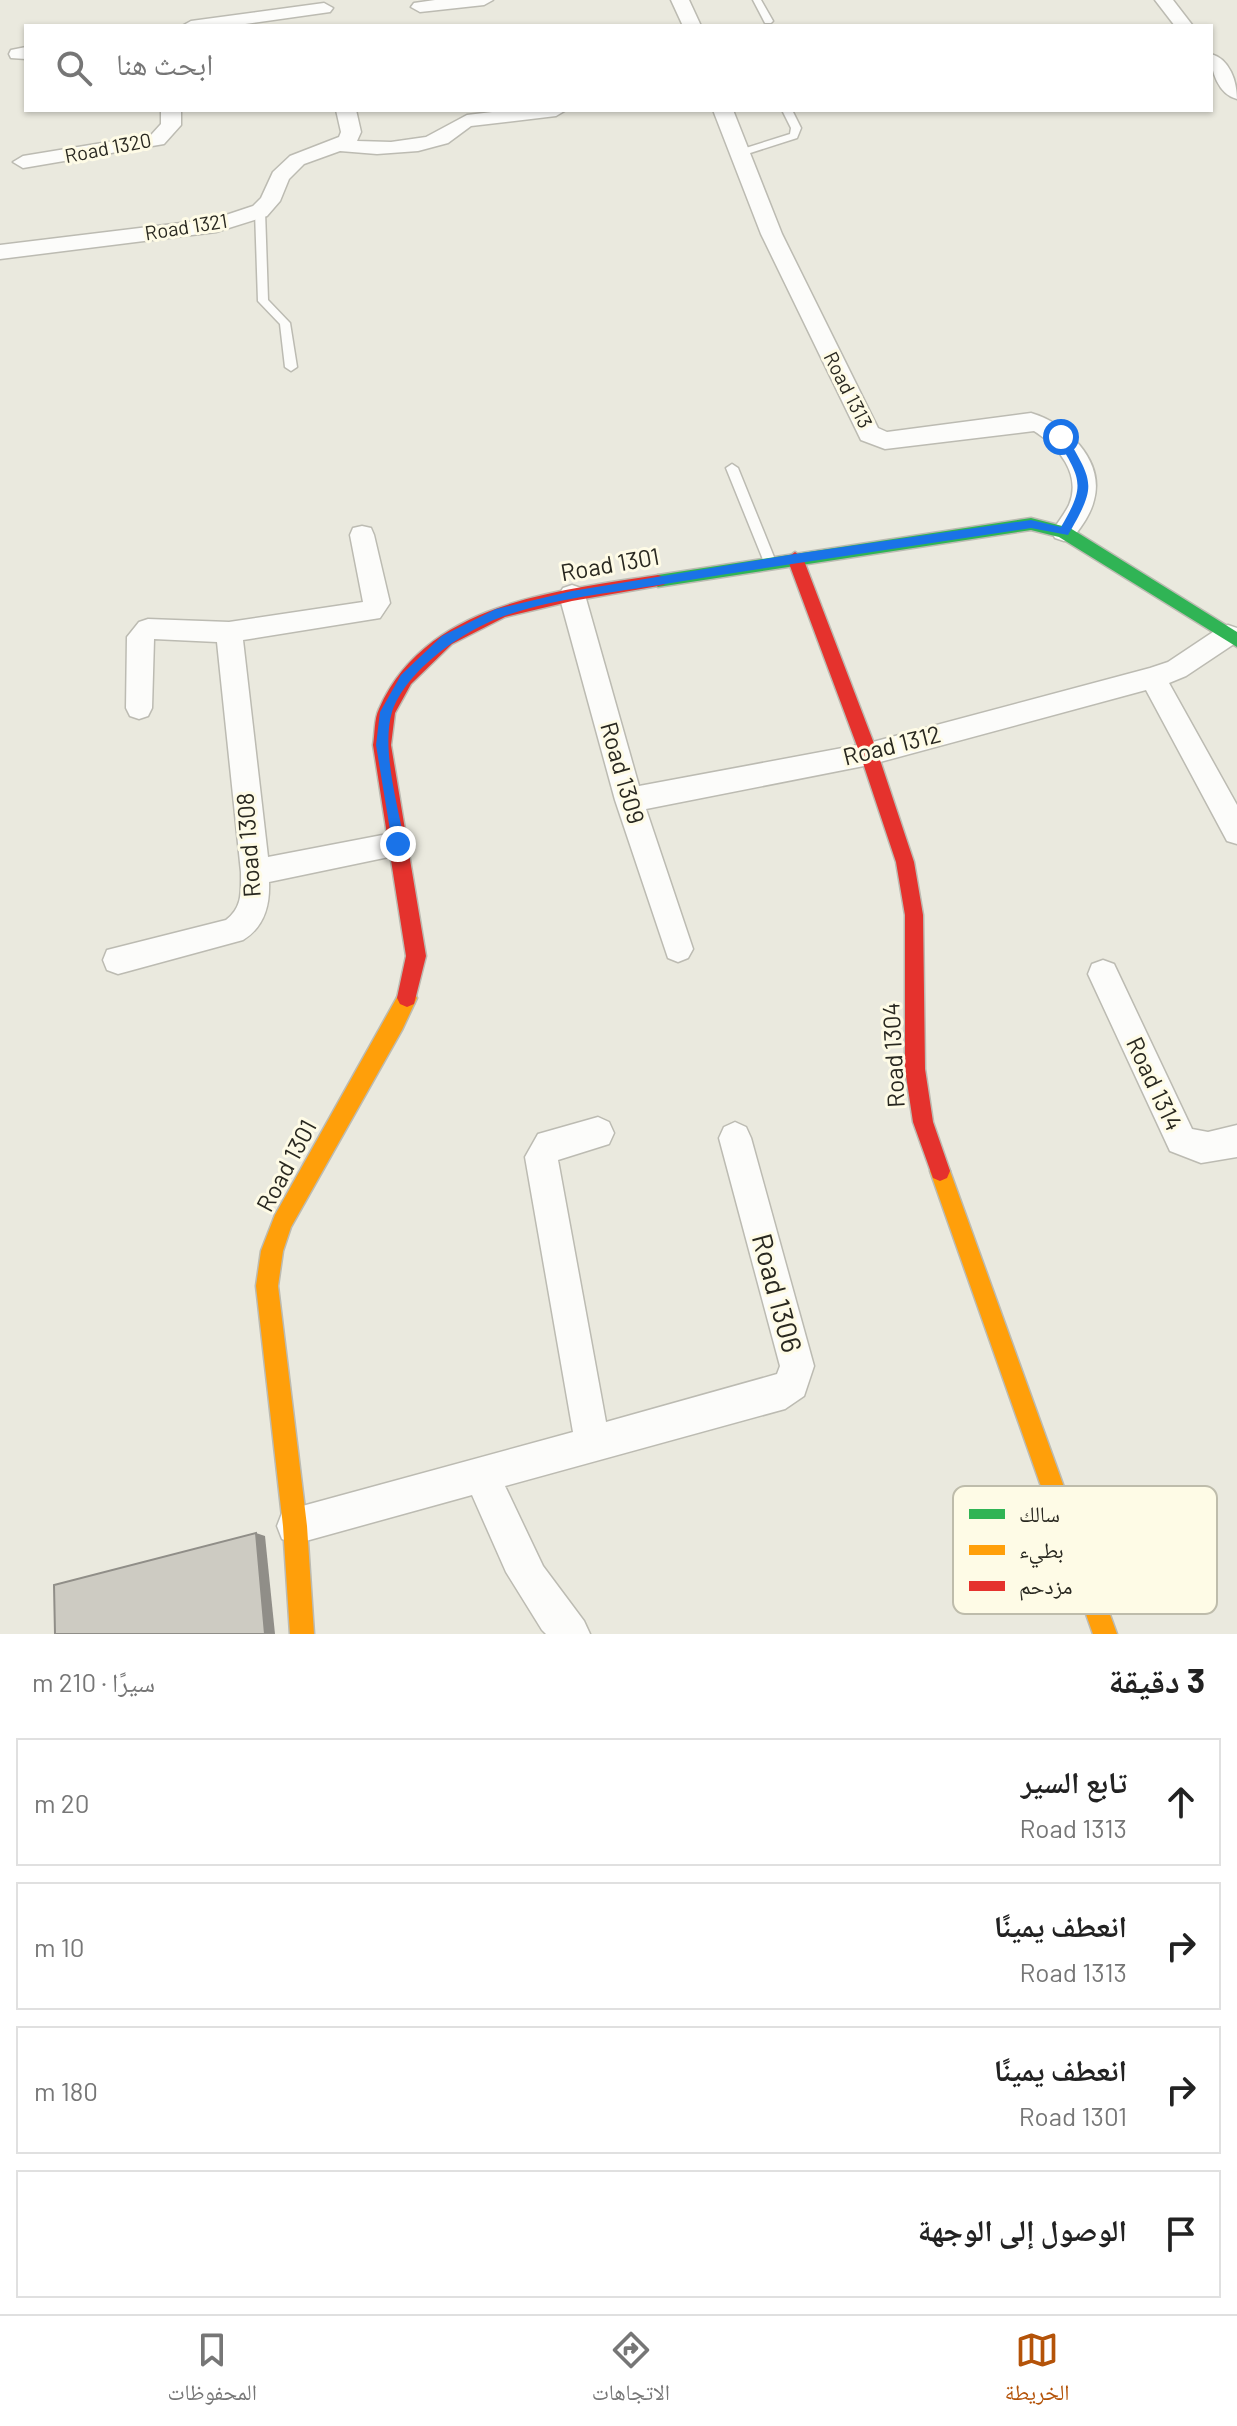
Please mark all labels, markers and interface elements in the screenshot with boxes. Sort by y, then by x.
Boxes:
search box [24,24,1213,112]
text: ابحث هنا [116,45,213,81]
icon: search [52,46,96,90]
street label: Road 1320 [63,127,153,167]
street label: Road 1321 [143,208,229,244]
street label: Road 1313 [819,347,878,432]
route start [1043,419,1079,455]
street label: Road 1301 [558,541,661,586]
street label: Road 1309 [595,718,652,827]
street label: Road 1312 [840,718,944,771]
street label: Road 1308 [229,792,266,898]
route end [380,826,416,862]
street label: Road 1304 [875,1002,910,1108]
street label: Road 1314 [1121,1032,1190,1135]
street label: Road 1301 [249,1114,322,1216]
street label: Road 1306 [746,1229,810,1356]
legend [953,1486,1217,1614]
text: سالك [1019,1500,1060,1526]
text: بطيء [1019,1536,1064,1568]
text: مزدحم [1019,1572,1073,1601]
text: 3 دقيقة [1108,1659,1205,1700]
text: سيرًا · 210 m [32,1666,155,1697]
text: تابع السير [1021,1763,1127,1799]
icon: ahead [1159,1780,1203,1824]
text: 20 m [34,1787,89,1818]
text: Road 1313 [1020,1812,1127,1843]
text: انعطف يمينًا [994,1907,1127,1943]
icon: right [1159,1924,1203,1968]
text: 10 m [34,1931,85,1962]
text: Road 1313 [1020,1956,1127,1987]
text: انعطف يمينًا [994,2051,1127,2087]
icon: right [1159,2068,1203,2112]
text: 180 m [34,2075,98,2106]
text: Road 1301 [1019,2100,1127,2131]
text: الوصول إلى الوجهة [918,2211,1127,2247]
icon: arrive [1159,2212,1203,2256]
tab: المحفوظات [167,2328,257,2414]
tab: الاتجاهات [592,2328,670,2414]
tab: الخريطة [1005,2328,1070,2414]

